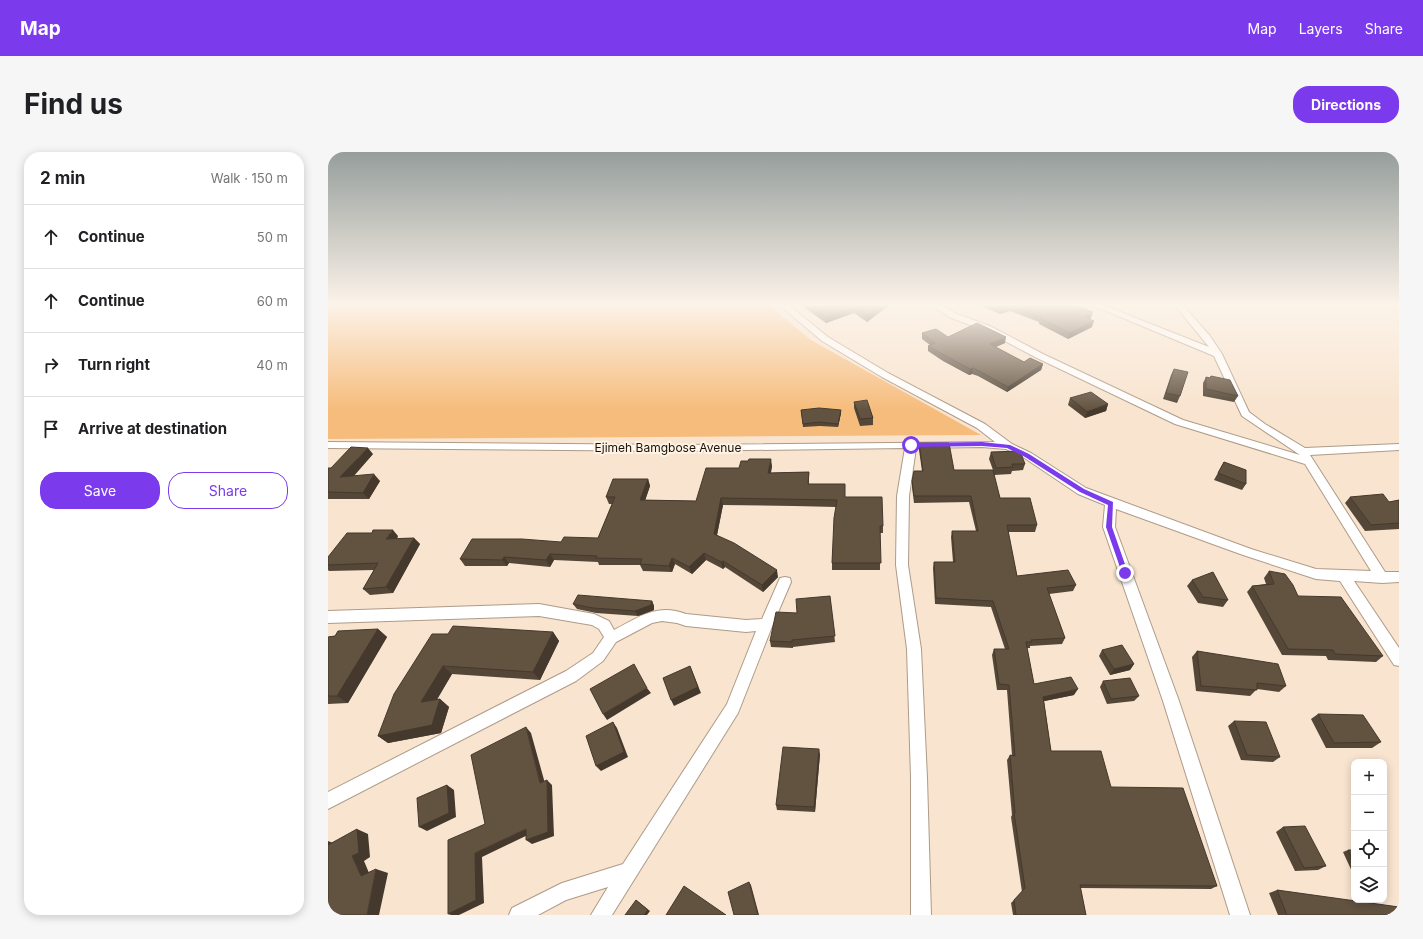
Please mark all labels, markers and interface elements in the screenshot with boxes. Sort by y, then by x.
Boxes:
text: Map [20,17,61,40]
text: Map [1248,20,1277,37]
text: Layers [1299,20,1343,37]
text: Share [1365,20,1403,37]
button: Directions [1293,86,1399,123]
text: Find us [24,87,123,121]
text: 2 min [40,168,85,188]
text: Walk · 150 m [211,170,288,186]
icon: ahead [40,226,62,248]
text: Continue [78,227,145,246]
text: 50 m [257,229,288,245]
icon: ahead [40,290,62,312]
text: Continue [78,291,145,310]
text: 60 m [257,293,288,309]
icon: right [40,354,62,376]
text: Turn right [78,355,150,374]
text: 40 m [256,357,288,373]
icon: arrive [40,418,62,440]
text: Arrive at destination [78,419,227,438]
route start [902,436,920,454]
street label: Ejimeh Bamgbose Avenue [595,440,741,455]
button: Save [40,472,160,509]
button: Share [168,472,288,509]
route end [1116,564,1134,582]
map controls [1351,759,1387,903]
button: + [1351,759,1387,795]
button: − [1351,795,1387,831]
button: locate [1351,831,1387,867]
button: layers [1351,867,1387,903]

